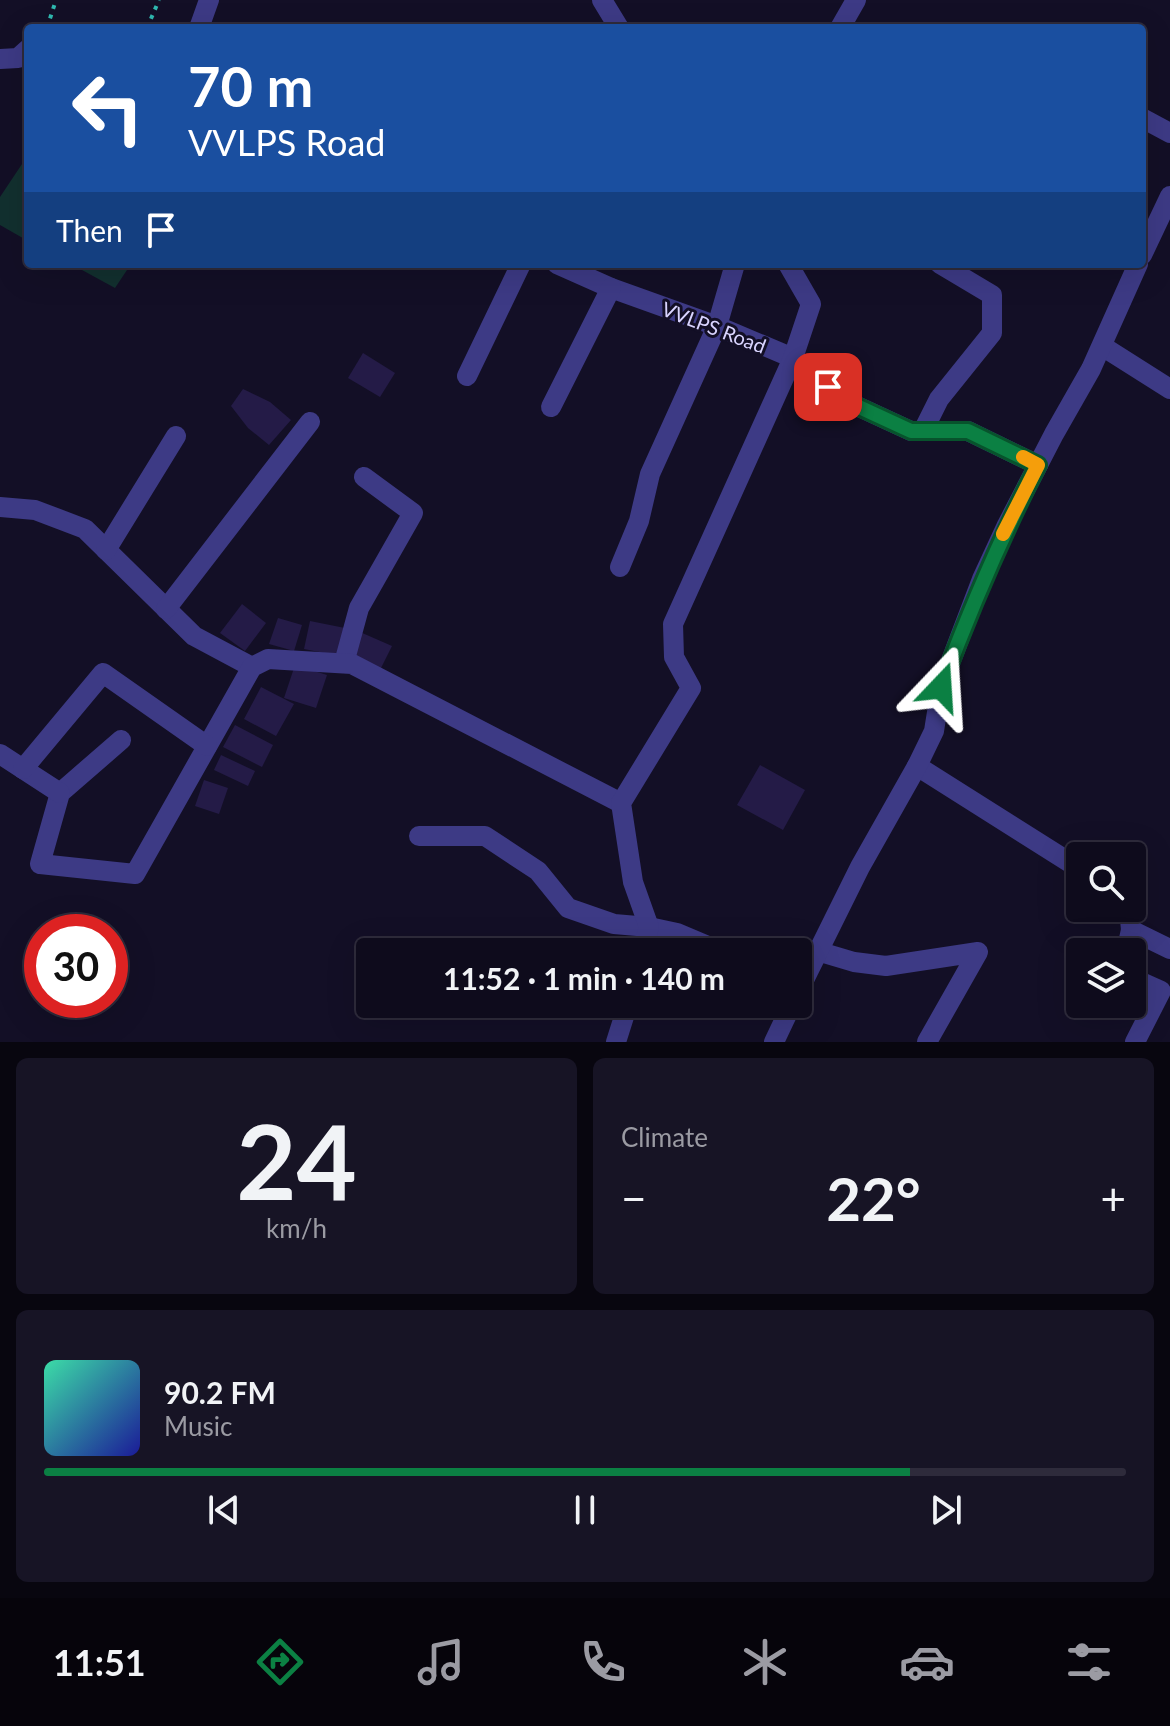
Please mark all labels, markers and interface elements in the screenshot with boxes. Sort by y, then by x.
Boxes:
text: 70 m [188,52,313,119]
icon: left [56,56,160,160]
text: VVLPS Road [188,120,385,164]
icon: arrive [139,208,183,252]
text: Then [56,212,123,248]
street label: VVLPS Road [658,296,770,358]
pin [794,353,862,421]
icon: arrive [806,365,850,409]
position arrow [899,645,983,729]
map controls [1066,842,1146,1018]
button: search [1066,842,1146,922]
speed limit sign: 30 [24,914,128,1018]
button: layers [1066,938,1146,1018]
text: 11:52 · 1 min · 140 m [443,960,725,996]
text: 24 [236,1097,357,1222]
text: Climate [621,1121,708,1153]
text: 22° [826,1162,921,1234]
text: − [621,1172,647,1224]
text: + [1100,1172,1126,1224]
text: km/h [266,1212,327,1244]
text: 90.2 FM [164,1374,276,1410]
text: Music [164,1410,232,1442]
icon: previous [202,1488,246,1532]
icon: pause [563,1488,607,1532]
icon: next [924,1488,968,1532]
icon: directions [252,1634,308,1690]
icon: music [413,1634,469,1690]
icon: phone [575,1634,631,1690]
icon: climate [737,1634,793,1690]
icon: car [899,1634,955,1690]
icon: filters [1061,1634,1117,1690]
text: 11:51 [53,1640,146,1684]

